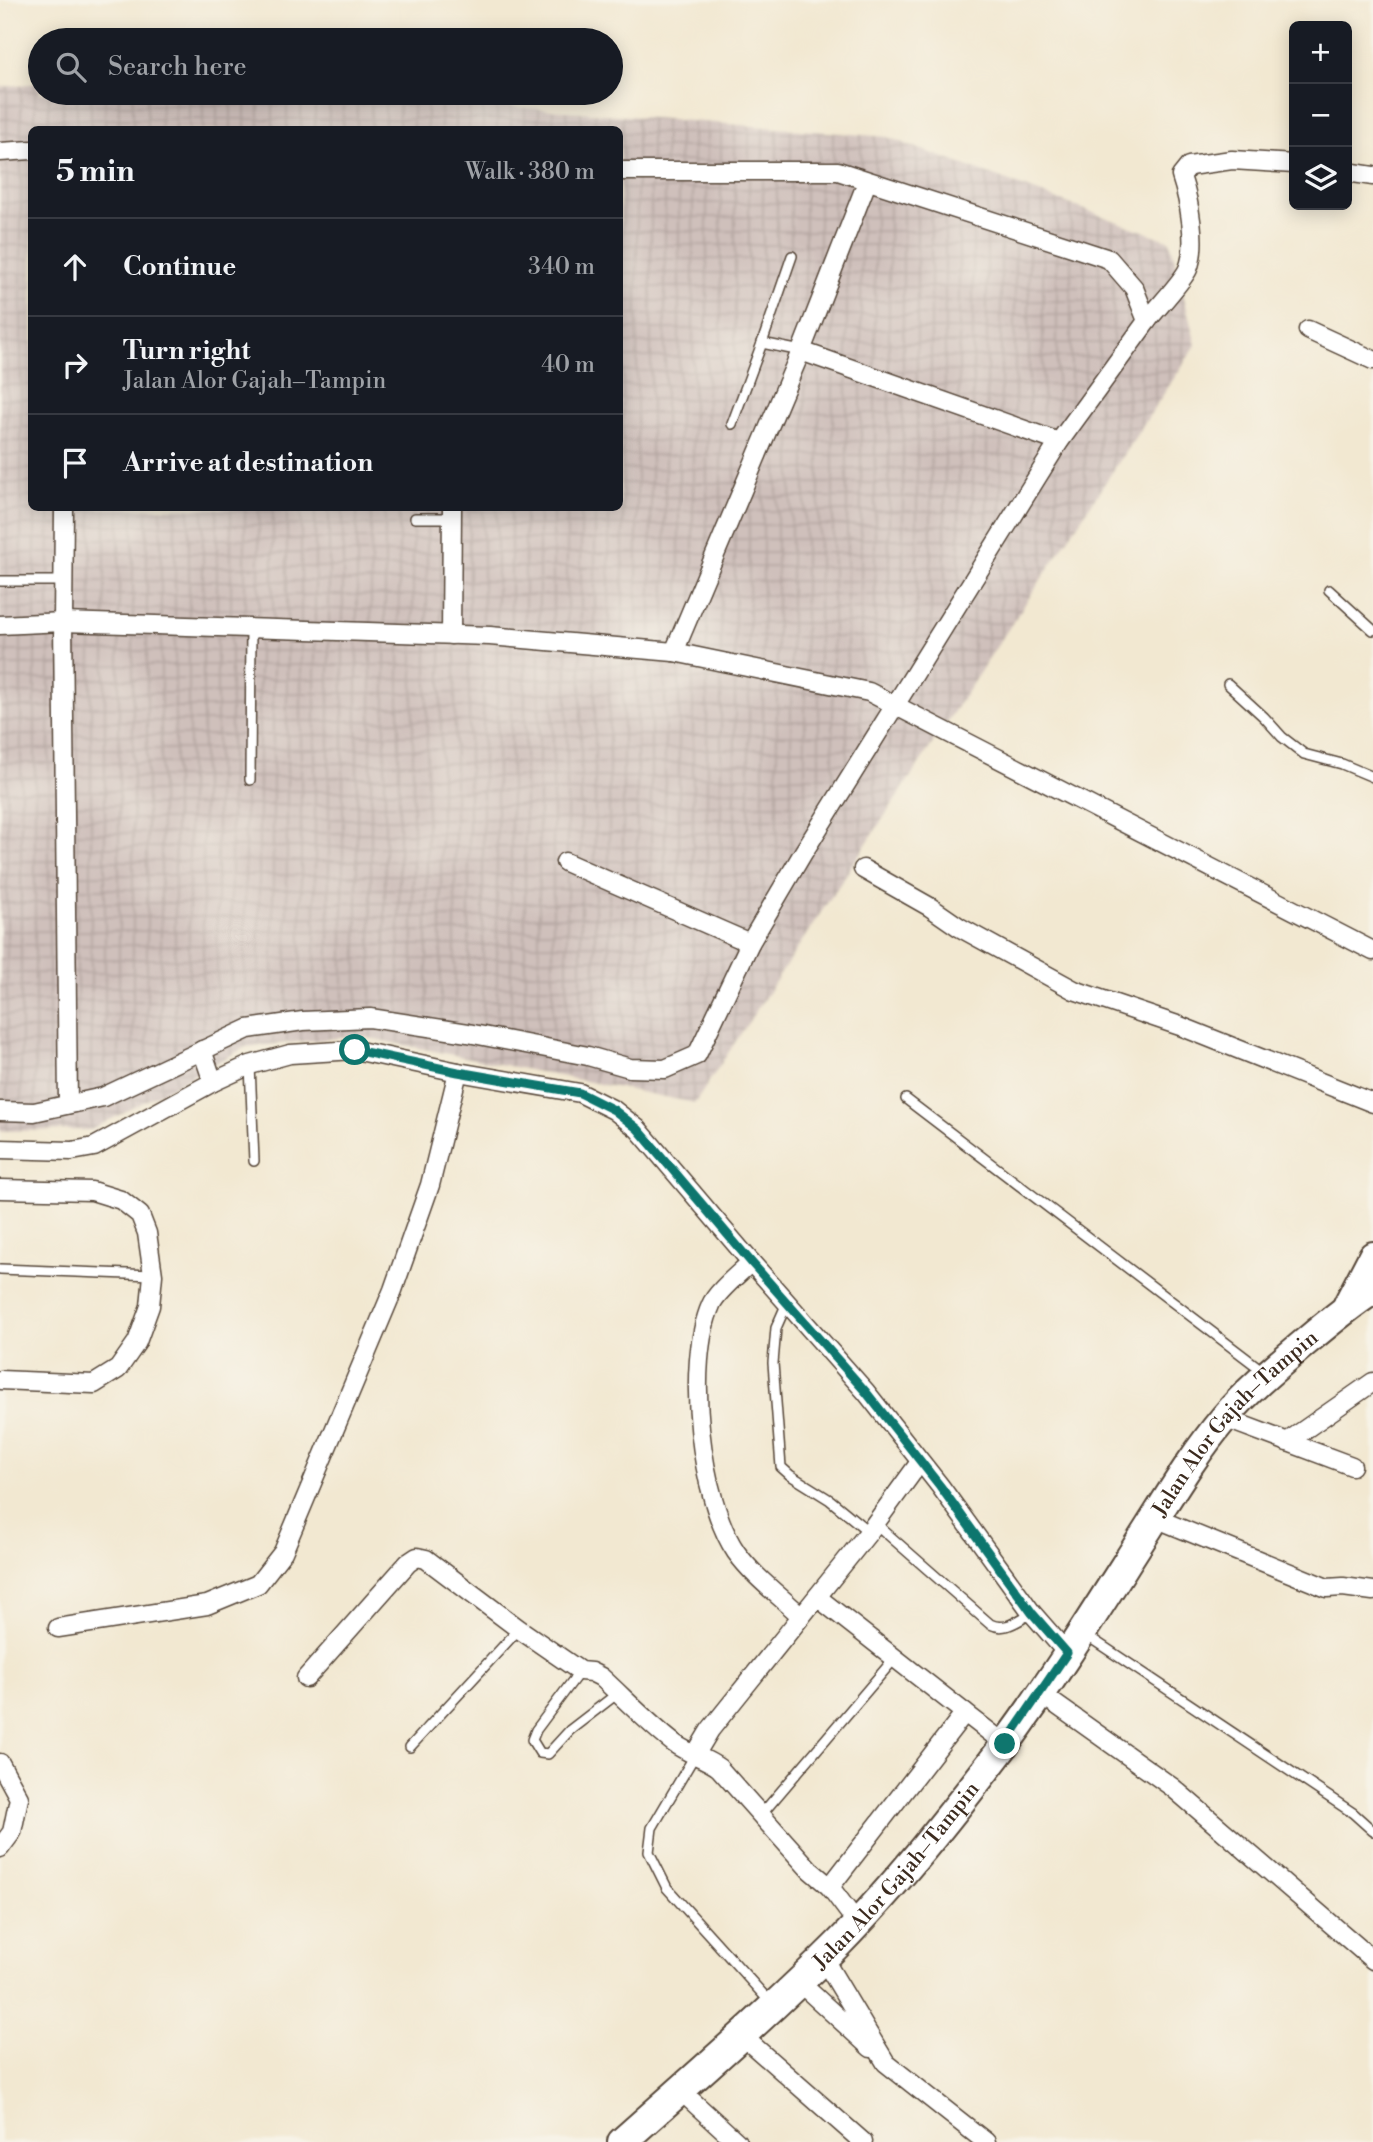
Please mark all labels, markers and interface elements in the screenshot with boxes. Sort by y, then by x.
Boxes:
map controls [1289,21,1352,210]
button: + [1289,21,1352,84]
search box [28,28,623,105]
icon: search [52,48,90,86]
text: Search here [108,51,247,83]
button: − [1289,84,1352,147]
button: layers [1289,147,1352,210]
text: 5 min [56,153,135,191]
text: Walk · 380 m [465,158,595,186]
icon: ahead [56,248,94,286]
text: Continue [123,251,236,283]
text: 340 m [528,253,595,281]
text: Turn right [123,335,251,367]
icon: right [56,346,94,384]
text: 40 m [541,351,595,379]
text: Jalan Alor Gajah–Tampin [123,367,386,395]
icon: arrive [56,444,94,482]
text: Arrive at destination [123,447,373,479]
route start [339,1034,370,1065]
street label: Jalan Alor Gajah–Tampin [1147,1325,1324,1522]
route end [989,1728,1020,1759]
street label: Jalan Alor Gajah–Tampin [807,1777,986,1976]

